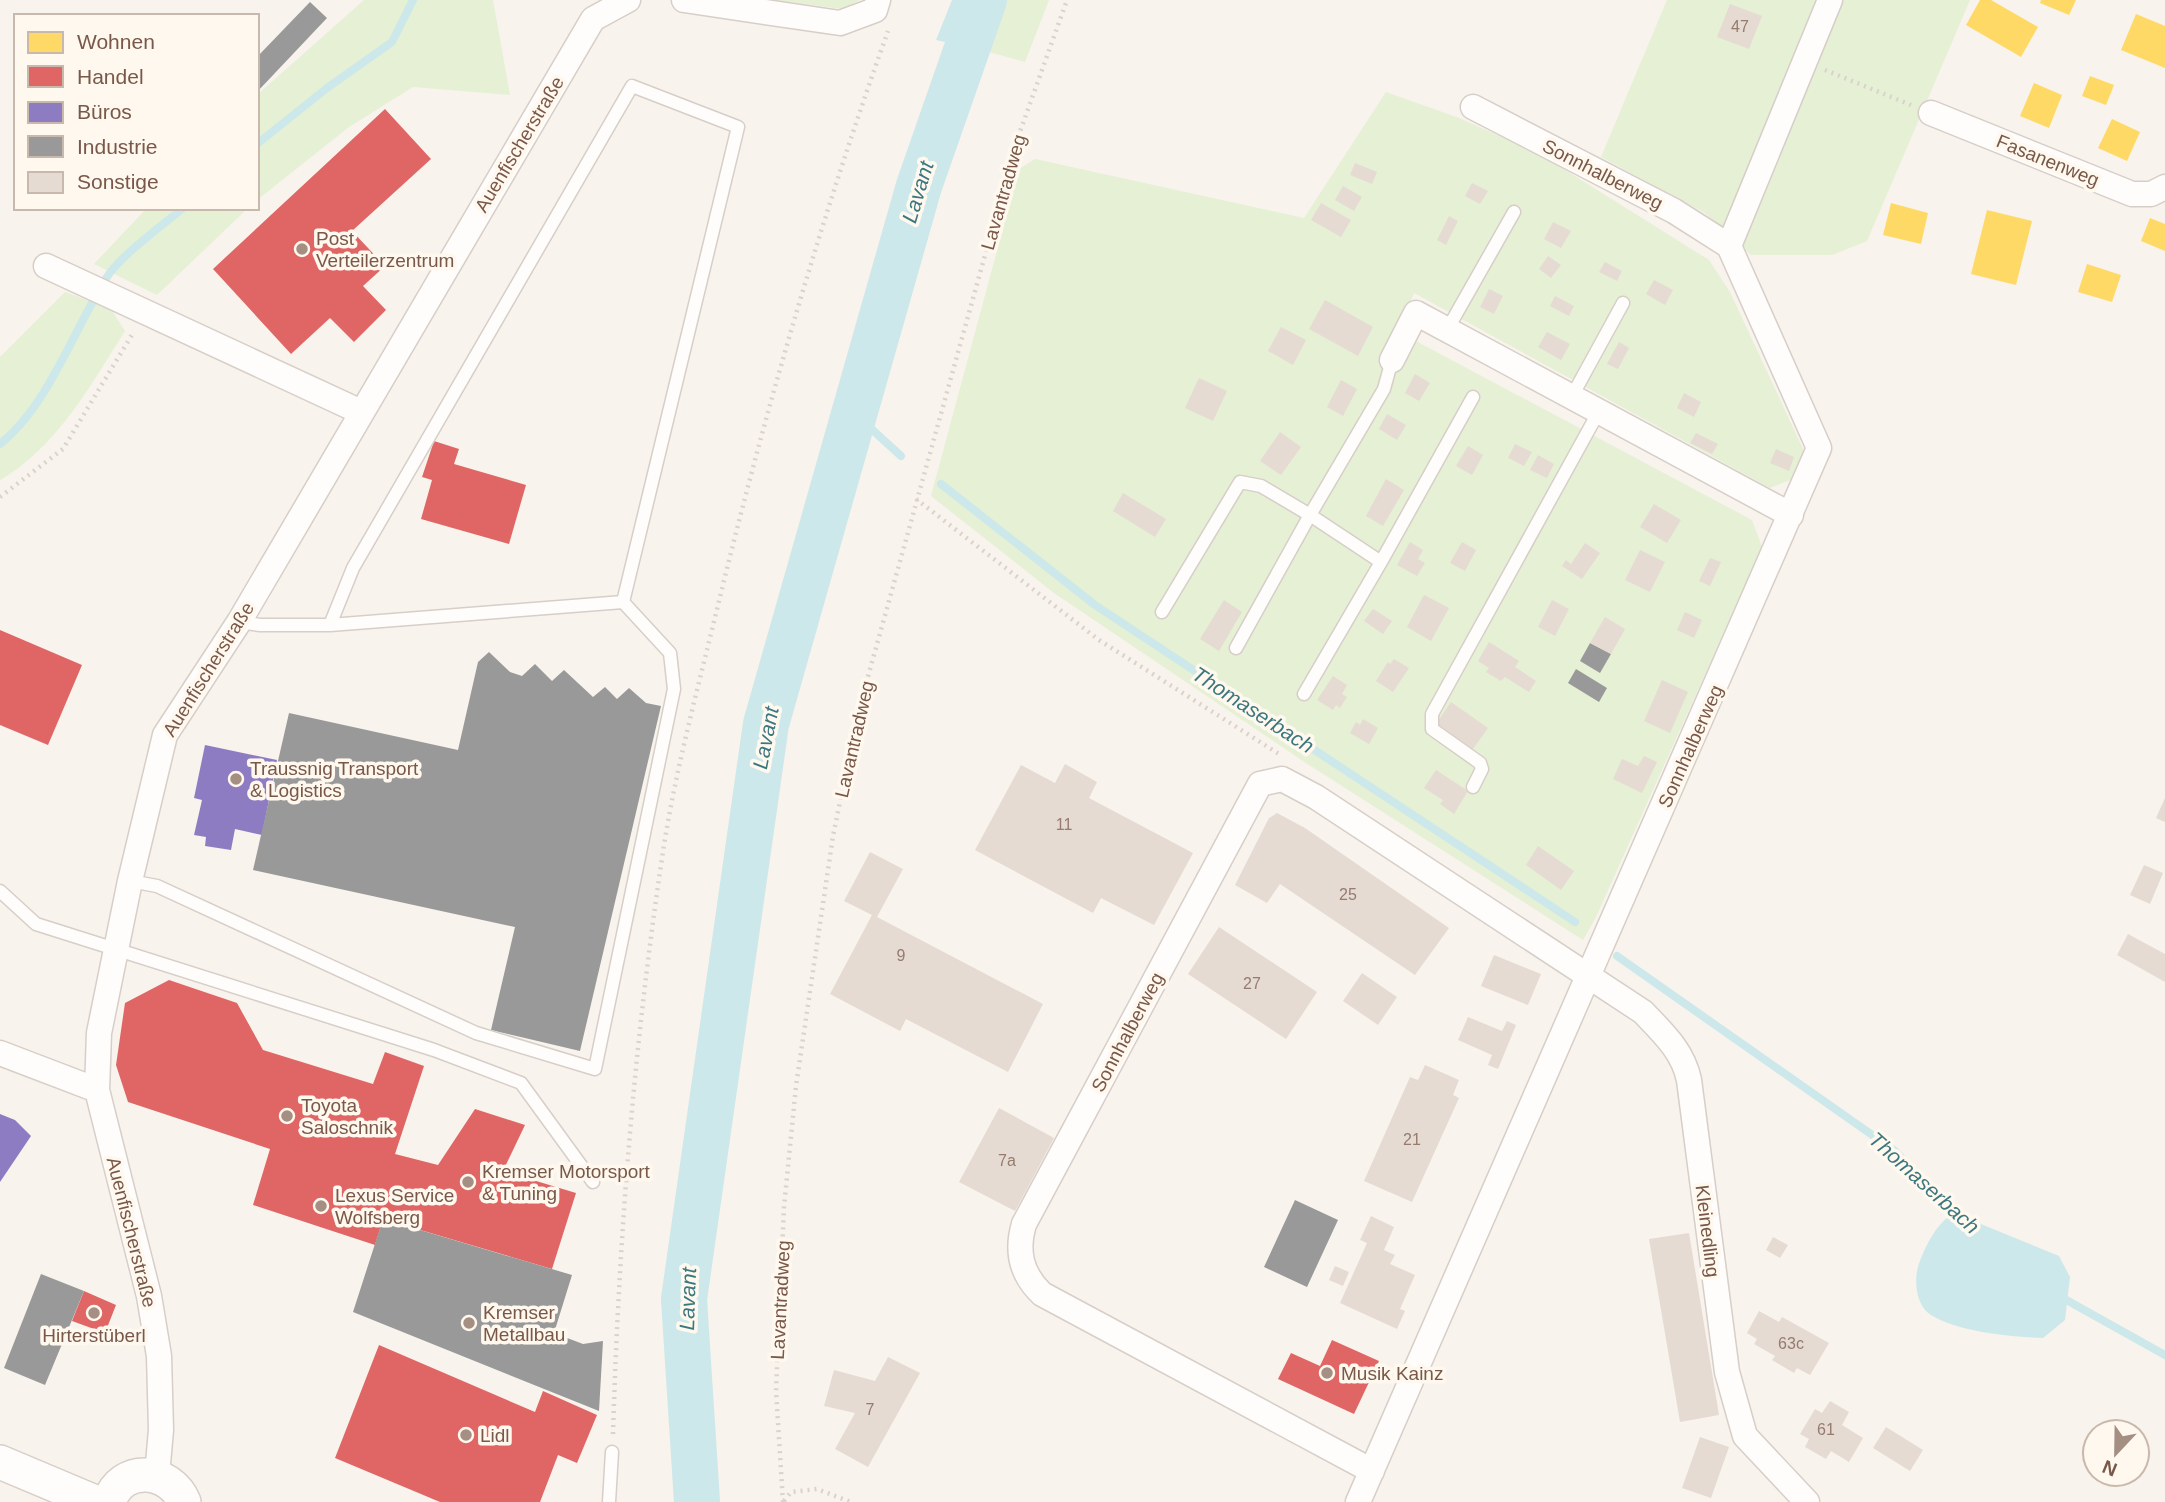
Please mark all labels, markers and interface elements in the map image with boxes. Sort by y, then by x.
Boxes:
legend [14,14,259,210]
house number: 47 [1731,18,1749,35]
text: Wohnen [77,30,155,53]
text: Handel [77,65,144,88]
street label: Auenfischerstraße [471,73,568,216]
text: Büros [77,100,132,123]
street label: Fasanenweg [1993,130,2102,191]
street label: Lavantradweg [977,132,1030,252]
text: Industrie [77,135,158,158]
street label: Sonnhalberweg [1539,135,1666,214]
water label: Lavant [897,157,938,225]
text: Sonstige [77,170,159,193]
place label: Post Verteilerzentrum [316,228,454,271]
marker: Post Verteilerzentrum [294,241,310,257]
street label: Auenfischerstraße [159,598,258,740]
water label: Thomaserbach [1188,662,1318,757]
street label: Lavantradweg [831,679,878,800]
street label: Sonnhalberweg [1654,682,1727,811]
water label: Lavant [748,704,783,771]
place label: Traussnig Transport & Logistics [250,758,419,801]
marker: Traussnig Transport & Logistics [228,771,244,787]
house number: 11 [1056,816,1072,833]
house number: 25 [1339,886,1357,903]
house number: 9 [897,947,906,964]
street label: Sonnhalberweg [1087,969,1168,1095]
house number: 27 [1243,975,1261,992]
place label: Toyota Saloschnik [301,1095,393,1138]
marker: Toyota Saloschnik [279,1108,295,1124]
water label: Thomaserbach [1865,1127,1984,1238]
house number: 21 [1403,1131,1421,1148]
house number: 7a [998,1152,1016,1169]
street label: Auenfischerstraße [103,1155,160,1309]
place label: Kremser Motorsport & Tuning [482,1161,651,1204]
marker: Kremser Motorsport & Tuning [460,1174,476,1190]
street label: Kleinedling [1691,1184,1724,1278]
place label: Lexus Service Wolfsberg [335,1185,454,1228]
marker: Lexus Service Wolfsberg [313,1198,329,1214]
street label: Lavantradweg [767,1240,794,1360]
water label: Lavant [675,1266,700,1331]
place label: Kremser Metallbau [483,1302,565,1345]
marker: Hirterstüberl [86,1305,102,1321]
marker: Kremser Metallbau [461,1315,477,1331]
place label: Hirterstüberl [42,1325,146,1346]
house number: 63c [1778,1335,1804,1352]
place label: Musik Kainz [1341,1363,1443,1384]
marker: Musik Kainz [1319,1365,1335,1381]
house number: 7 [866,1401,875,1418]
north arrow [2081,1418,2151,1488]
house number: 61 [1817,1421,1835,1438]
place label: Lidl [480,1425,510,1446]
marker: Lidl [458,1427,474,1443]
text: N [2100,1456,2120,1481]

